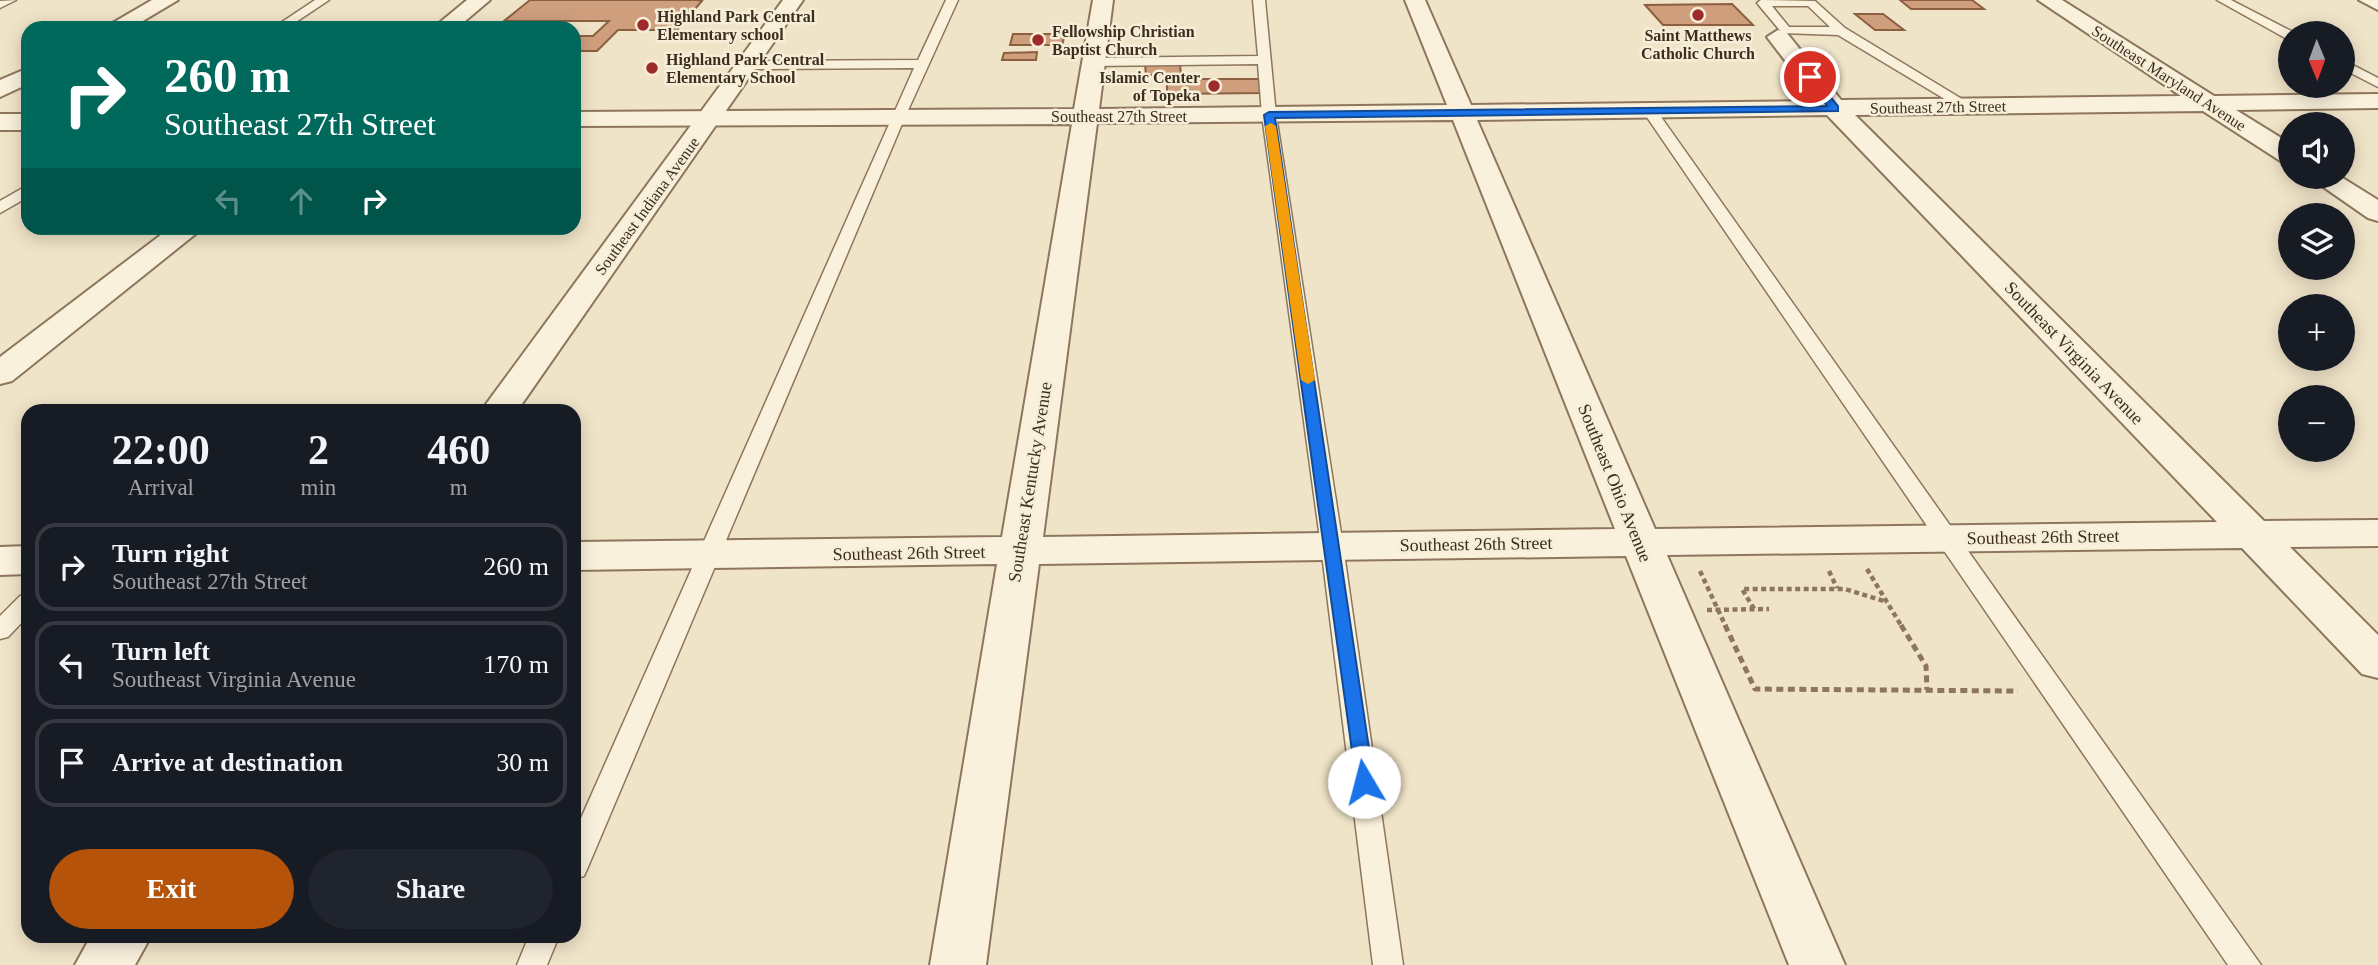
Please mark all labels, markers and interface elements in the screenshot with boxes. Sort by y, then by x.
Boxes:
marker: Saint Matthews Catholic Church [1690,7,1706,23]
place label: Highland Park Central Elementary school [657,8,816,44]
marker: Highland Park Central Elementary school [635,17,651,33]
north arrow [2278,21,2356,98]
map controls [2278,21,2355,462]
street label: Southeast Maryland Avenue [2088,22,2249,135]
place label: Fellowship Christian Baptist Church [1052,23,1195,59]
place label: Saint Matthews Catholic Church [1641,27,1755,62]
marker: Fellowship Christian Baptist Church [1030,32,1046,48]
pin [1780,47,1840,107]
text: 260 m [164,48,291,103]
icon: right [49,49,140,140]
place label: Highland Park Central Elementary School [666,51,825,87]
icon: arrive [1791,58,1829,96]
marker: Highland Park Central Elementary School [644,60,660,76]
place label: Islamic Center of Topeka [1099,69,1200,105]
marker: Islamic Center of Topeka [1206,78,1222,94]
street label: Southeast 27th Street [1870,97,2007,117]
text: Southeast 27th Street [164,106,436,142]
street label: Southeast 27th Street [1051,108,1188,125]
button: sound [2278,112,2355,189]
street label: Southeast Indiana Avenue [591,134,703,278]
icon: left [209,182,247,220]
icon: ahead [282,182,320,220]
icon: right [355,182,393,220]
button: layers [2278,203,2355,280]
street label: Southeast Virginia Avenue [2000,277,2148,429]
button: + [2278,294,2355,371]
street label: Southeast Kentucky Avenue [1004,380,1056,584]
button: − [2278,385,2355,462]
street label: Southeast Ohio Avenue [1574,401,1656,565]
text: 22:00 [112,427,210,473]
text: 2 [308,427,329,473]
text: 460 [427,427,490,473]
text: Arrival [128,475,194,500]
text: min [301,475,336,500]
text: m [450,475,468,500]
street label: Southeast 26th Street [1966,526,2120,548]
street label: Southeast 26th Street [1399,533,1553,555]
text: Turn right [112,539,229,568]
street label: Southeast 26th Street [832,542,986,564]
icon: right [53,548,91,586]
text: 260 m [483,552,549,581]
text: Southeast 27th Street [112,569,307,594]
text: Turn left [112,637,210,666]
icon: left [53,646,91,684]
text: 170 m [483,650,549,679]
text: Southeast Virginia Avenue [112,667,356,692]
icon: arrive [53,744,91,782]
position arrow [1327,745,1401,819]
text: Arrive at destination [112,748,343,777]
text: 30 m [496,748,549,777]
button: Exit [49,849,294,929]
button: Share [308,849,553,929]

